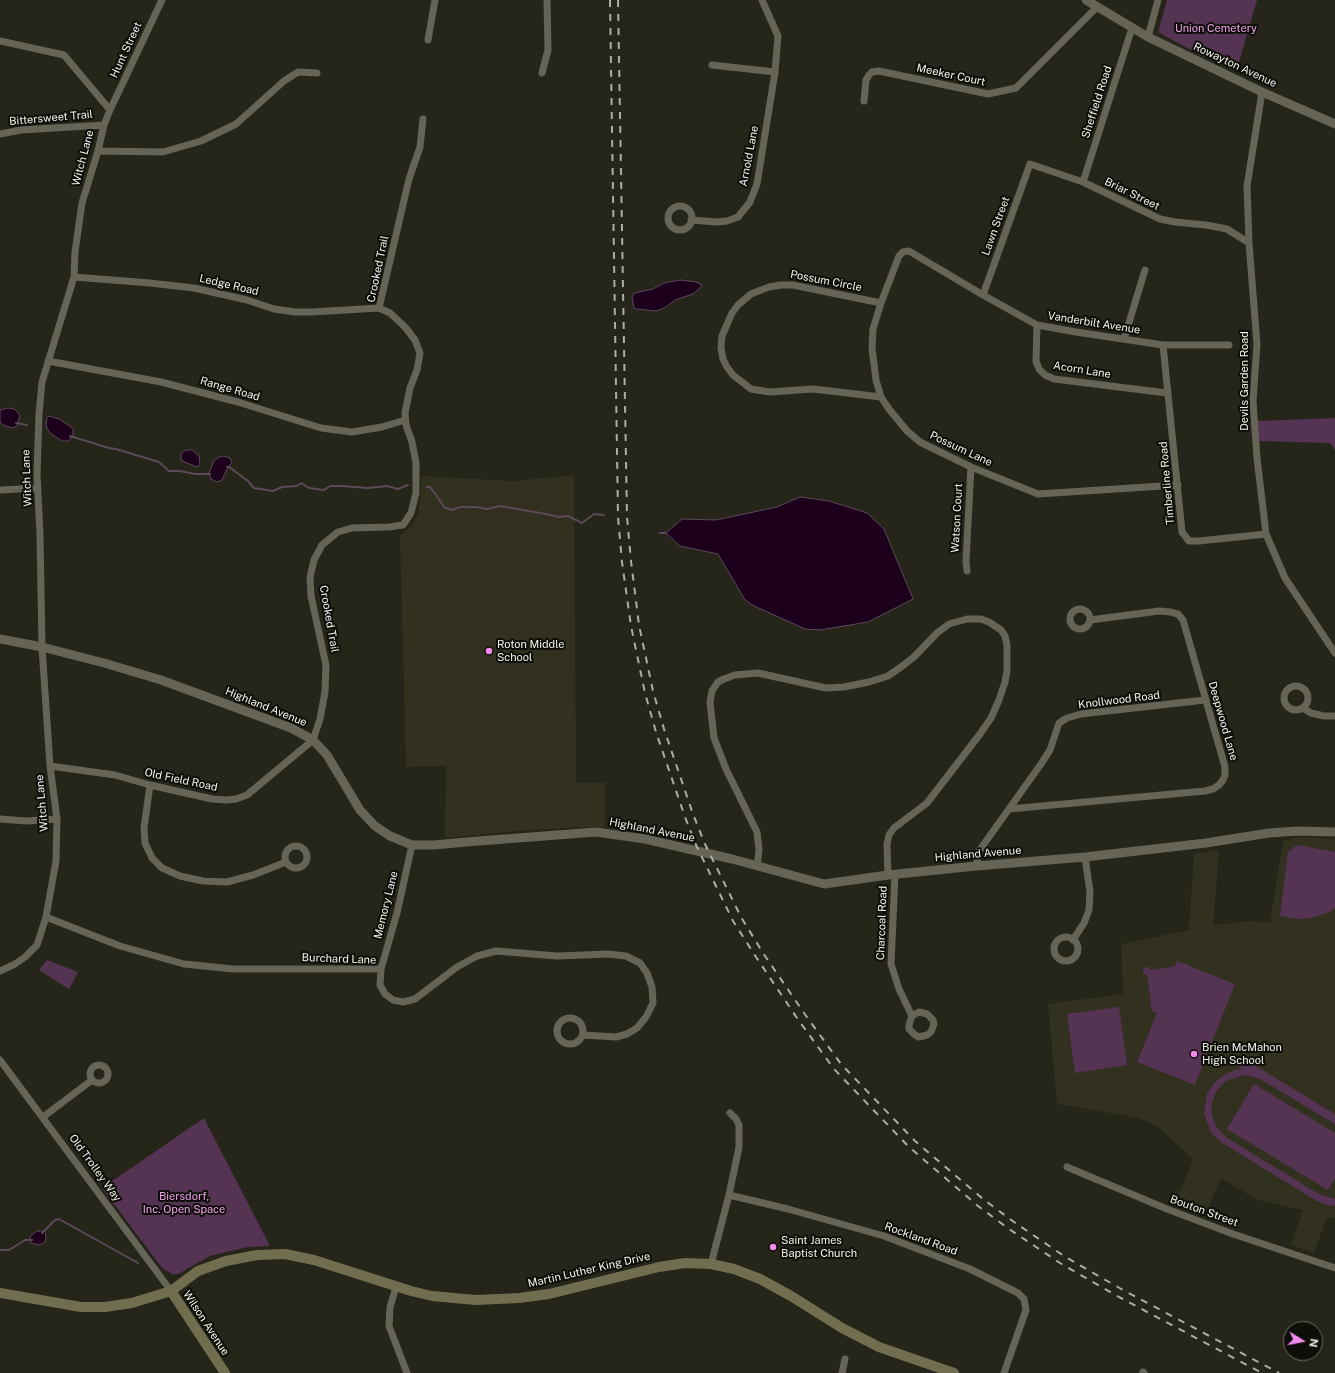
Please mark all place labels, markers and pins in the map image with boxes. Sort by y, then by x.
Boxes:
place label: Roton Middle School [497,638,565,664]
marker: Roton Middle School [484,646,494,656]
place label: Brien McMahon High School [1202,1041,1282,1067]
marker: Brien McMahon High School [1189,1049,1199,1059]
place label: Saint James Baptist Church [781,1234,857,1260]
marker: Saint James Baptist Church [768,1242,778,1252]

